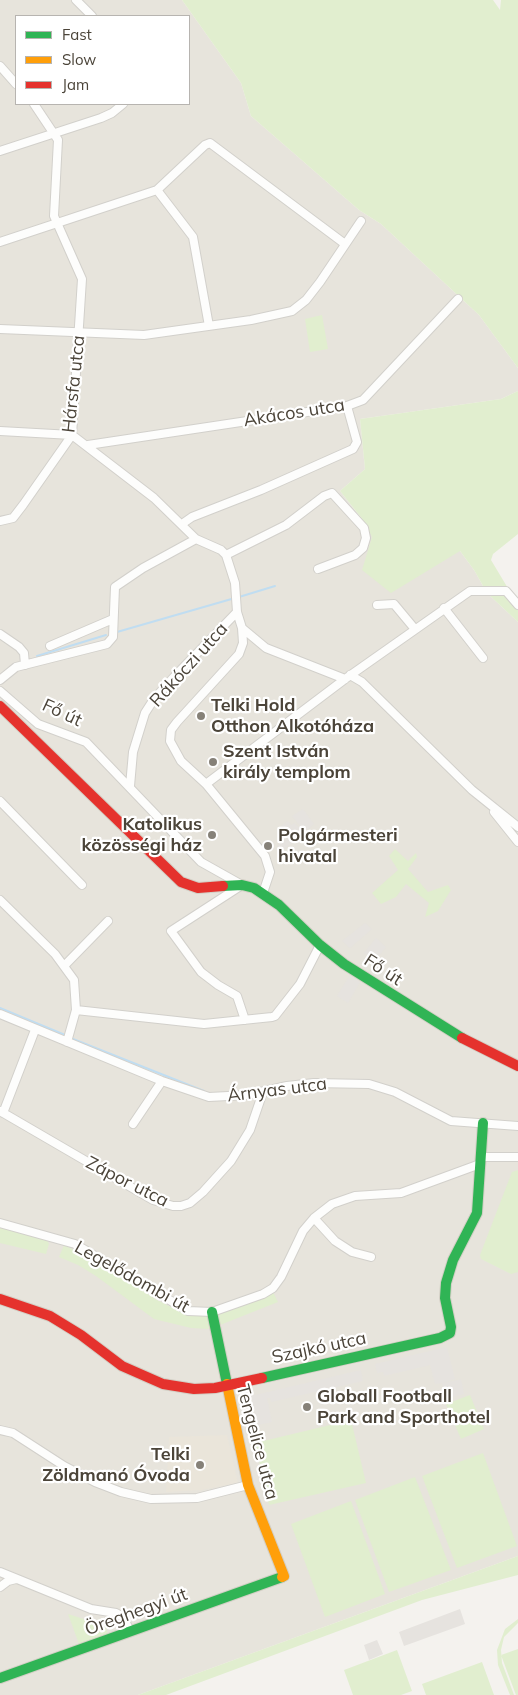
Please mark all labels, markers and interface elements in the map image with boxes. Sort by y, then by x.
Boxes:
legend [15,15,190,105]
text: Fast [62,25,92,44]
text: Slow [62,50,96,69]
text: Jam [62,75,89,94]
street label: Hársfa utca [58,334,90,434]
street label: Akácos utca [242,394,346,432]
street label: Rákóczi utca [145,618,233,712]
street label: Fő út [39,694,85,732]
place label: Telki Hold Otthon Alkotóháza [211,695,374,738]
marker: Telki Hold Otthon Alkotóháza [195,710,207,722]
place label: Szent István király templom [223,741,351,784]
marker: Szent István király templom [207,756,219,768]
place label: Katolikus közösségi ház [82,814,202,856]
place label: Polgármesteri hivatal [278,825,398,868]
marker: Katolikus közösségi ház [206,829,218,841]
marker: Polgármesteri hivatal [262,840,274,852]
street label: Fő út [360,950,406,990]
street label: Árnyas utca [226,1073,328,1107]
street label: Zápor utca [82,1152,172,1212]
street label: Legelődombi út [71,1237,193,1317]
street label: Szajkó utca [270,1327,368,1369]
street label: Tengelice utca [231,1382,283,1502]
place label: Globall Football Park and Sporthotel [317,1386,490,1428]
marker: Globall Football Park and Sporthotel [301,1401,313,1413]
place label: Telki Zöldmanó Óvoda [42,1444,190,1486]
marker: Telki Zöldmanó Óvoda [194,1459,206,1471]
street label: Öreghegyi út [82,1583,190,1641]

